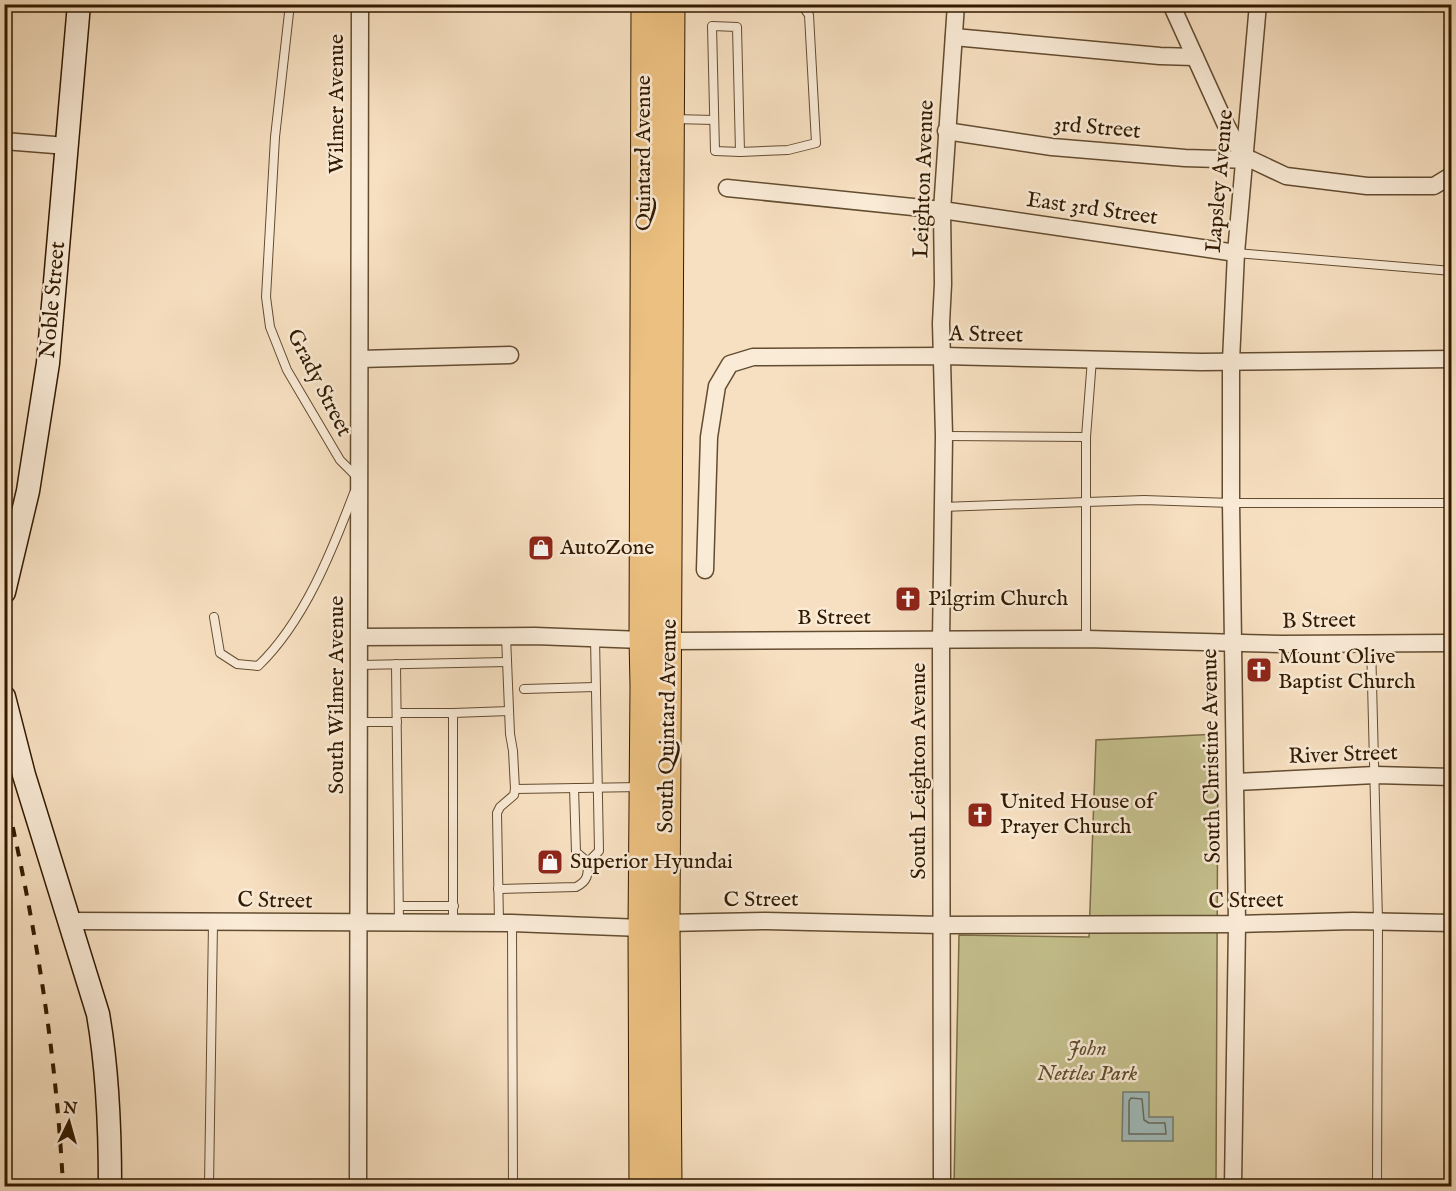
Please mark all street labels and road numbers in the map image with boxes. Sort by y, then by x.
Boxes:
street label: Wilmer Avenue [323,34,351,174]
street label: Quintard Avenue [630,75,658,231]
street label: Leighton Avenue [907,99,941,259]
street label: Lapsley Avenue [1200,108,1240,254]
street label: 3rd Street [1052,110,1142,146]
street label: East 3rd Street [1025,186,1160,232]
street label: Noble Street [34,240,72,360]
street label: A Street [948,320,1024,350]
street label: Grady Street [280,325,358,442]
street label: South Wilmer Avenue [323,596,351,794]
street label: B Street [797,604,871,632]
street label: B Street [1282,606,1357,636]
street label: South Quintard Avenue [652,619,684,833]
street label: South Christine Avenue [1196,648,1228,864]
street label: South Leighton Avenue [905,663,933,879]
street label: River Street [1288,739,1399,771]
street label: C Street [237,886,313,916]
street label: C Street [723,886,799,914]
street label: C Street [1208,886,1284,916]

